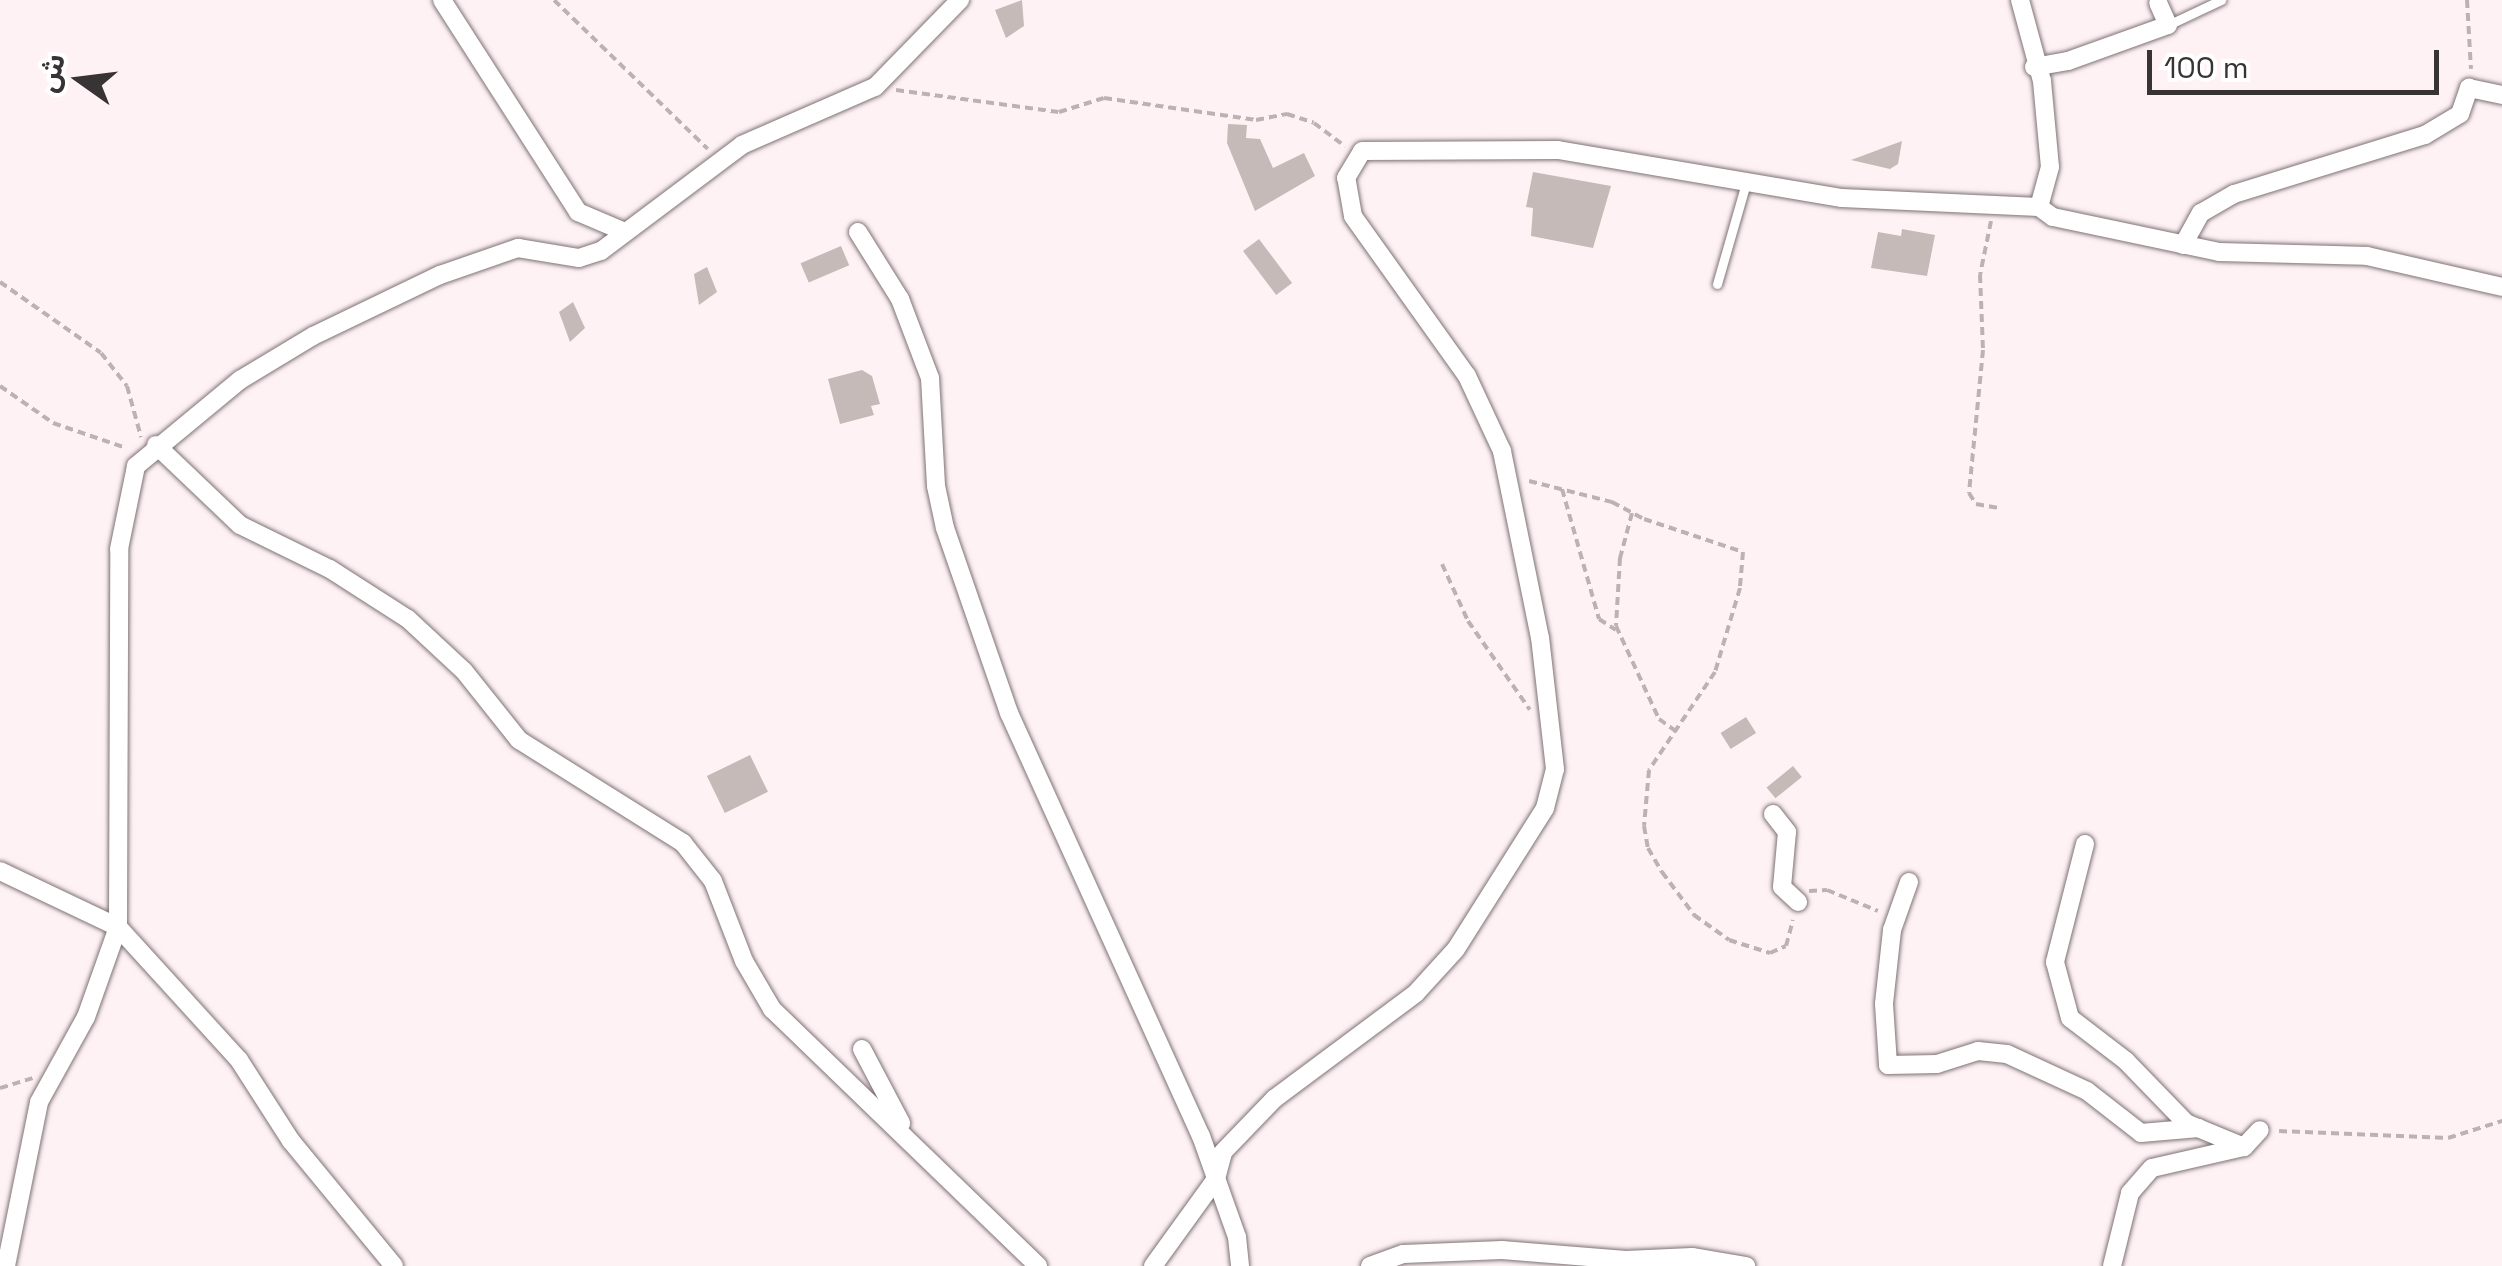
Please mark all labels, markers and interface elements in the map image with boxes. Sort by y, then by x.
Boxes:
north arrow [30,30,130,130]
scale bar [2152,30,2444,92]
text: 100 m [2164,48,2249,87]
text: ش [29,50,73,96]

